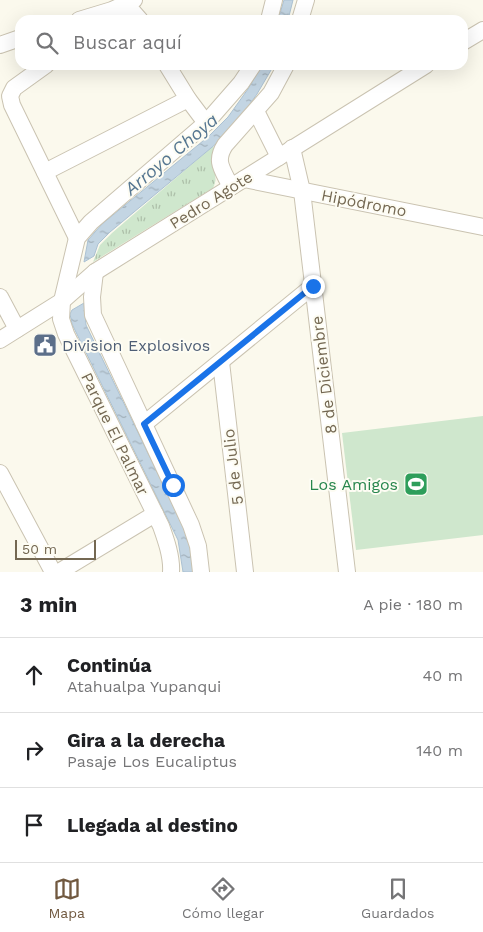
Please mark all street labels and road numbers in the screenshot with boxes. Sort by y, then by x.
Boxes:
street label: Pedro Agote [166,167,256,233]
street label: Hipódromo [320,185,408,221]
street label: 8 de Diciembre [307,315,341,435]
street label: Parque El Palmar [77,370,153,499]
street label: 5 de Julio [219,428,247,506]

